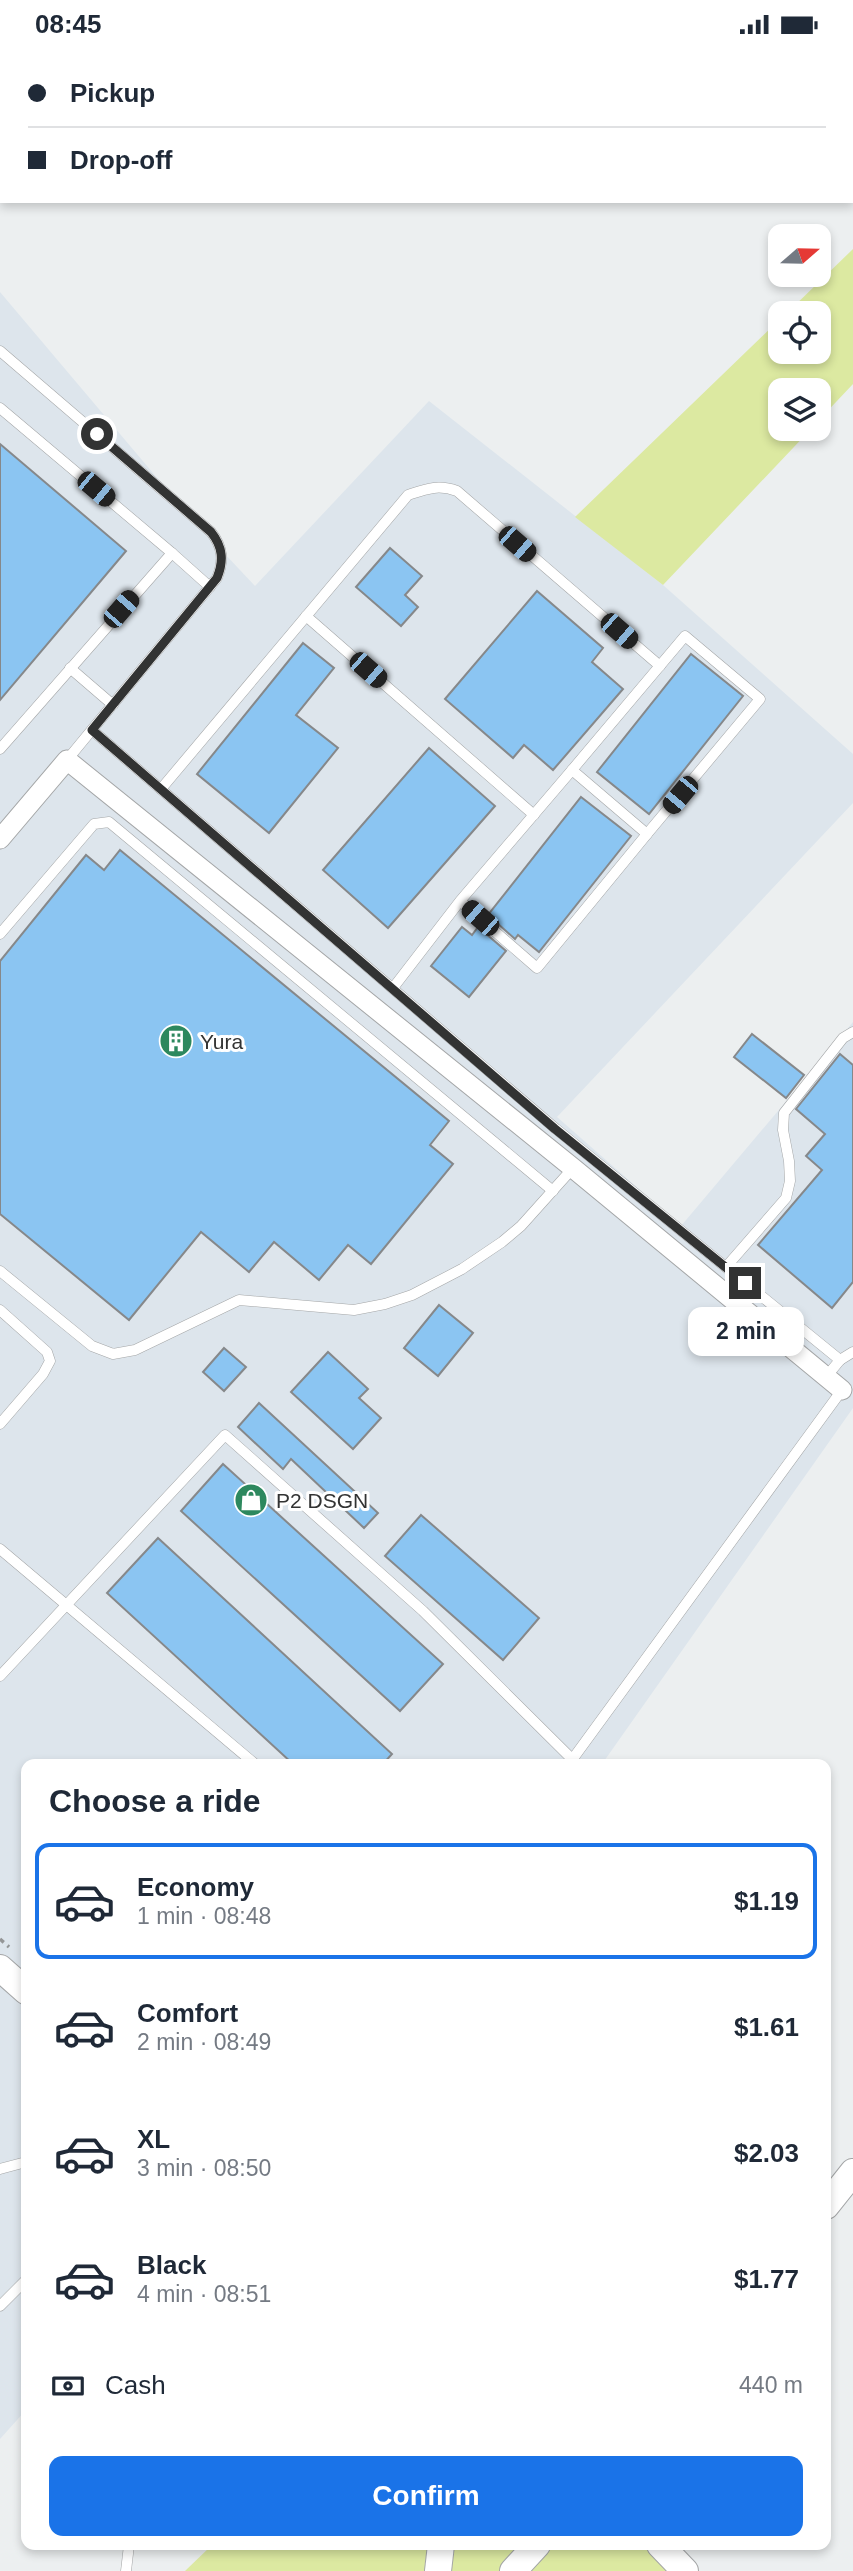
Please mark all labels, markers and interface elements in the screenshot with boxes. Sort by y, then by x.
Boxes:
text: 08:45 [35,9,102,39]
text: Pickup [70,78,155,108]
text: Drop-off [70,145,173,175]
north arrow [768,224,831,287]
map controls [768,224,831,441]
button: locate [768,301,831,364]
button: layers [768,378,831,441]
route start [81,418,113,450]
car [74,467,119,511]
car [495,522,540,566]
car [100,586,143,632]
car [597,609,642,653]
car [346,648,391,692]
car [659,772,702,818]
car [458,896,503,940]
building icon: Yura [157,1022,195,1060]
place label: Yura [200,1030,244,1053]
route end [729,1267,761,1299]
callout: 2 min [687,1307,803,1357]
text: 2 min [716,1318,776,1344]
shop icon: P2 DSGN [232,1481,270,1519]
place label: P2 DSGN [276,1489,368,1512]
text: Choose a ride [49,1783,261,1819]
icon: car [53,1870,116,1933]
text: Economy [137,1872,254,1902]
text: $1.19 [734,1886,799,1916]
text: 1 min · 08:48 [137,1903,271,1929]
icon: car [53,1996,116,2059]
text: Comfort [137,1998,238,2028]
text: $1.61 [734,2012,799,2042]
text: 2 min · 08:49 [137,2029,271,2055]
icon: car [53,2122,116,2185]
text: XL [137,2124,170,2154]
text: $2.03 [734,2138,799,2168]
text: 3 min · 08:50 [137,2155,271,2181]
icon: car [53,2248,116,2311]
text: Black [137,2250,206,2280]
text: $1.77 [734,2264,799,2294]
text: 4 min · 08:51 [137,2281,271,2307]
icon: cash [49,2367,87,2405]
text: Cash [105,2370,166,2400]
text: 440 m [739,2372,803,2398]
button: Confirm [49,2456,803,2536]

